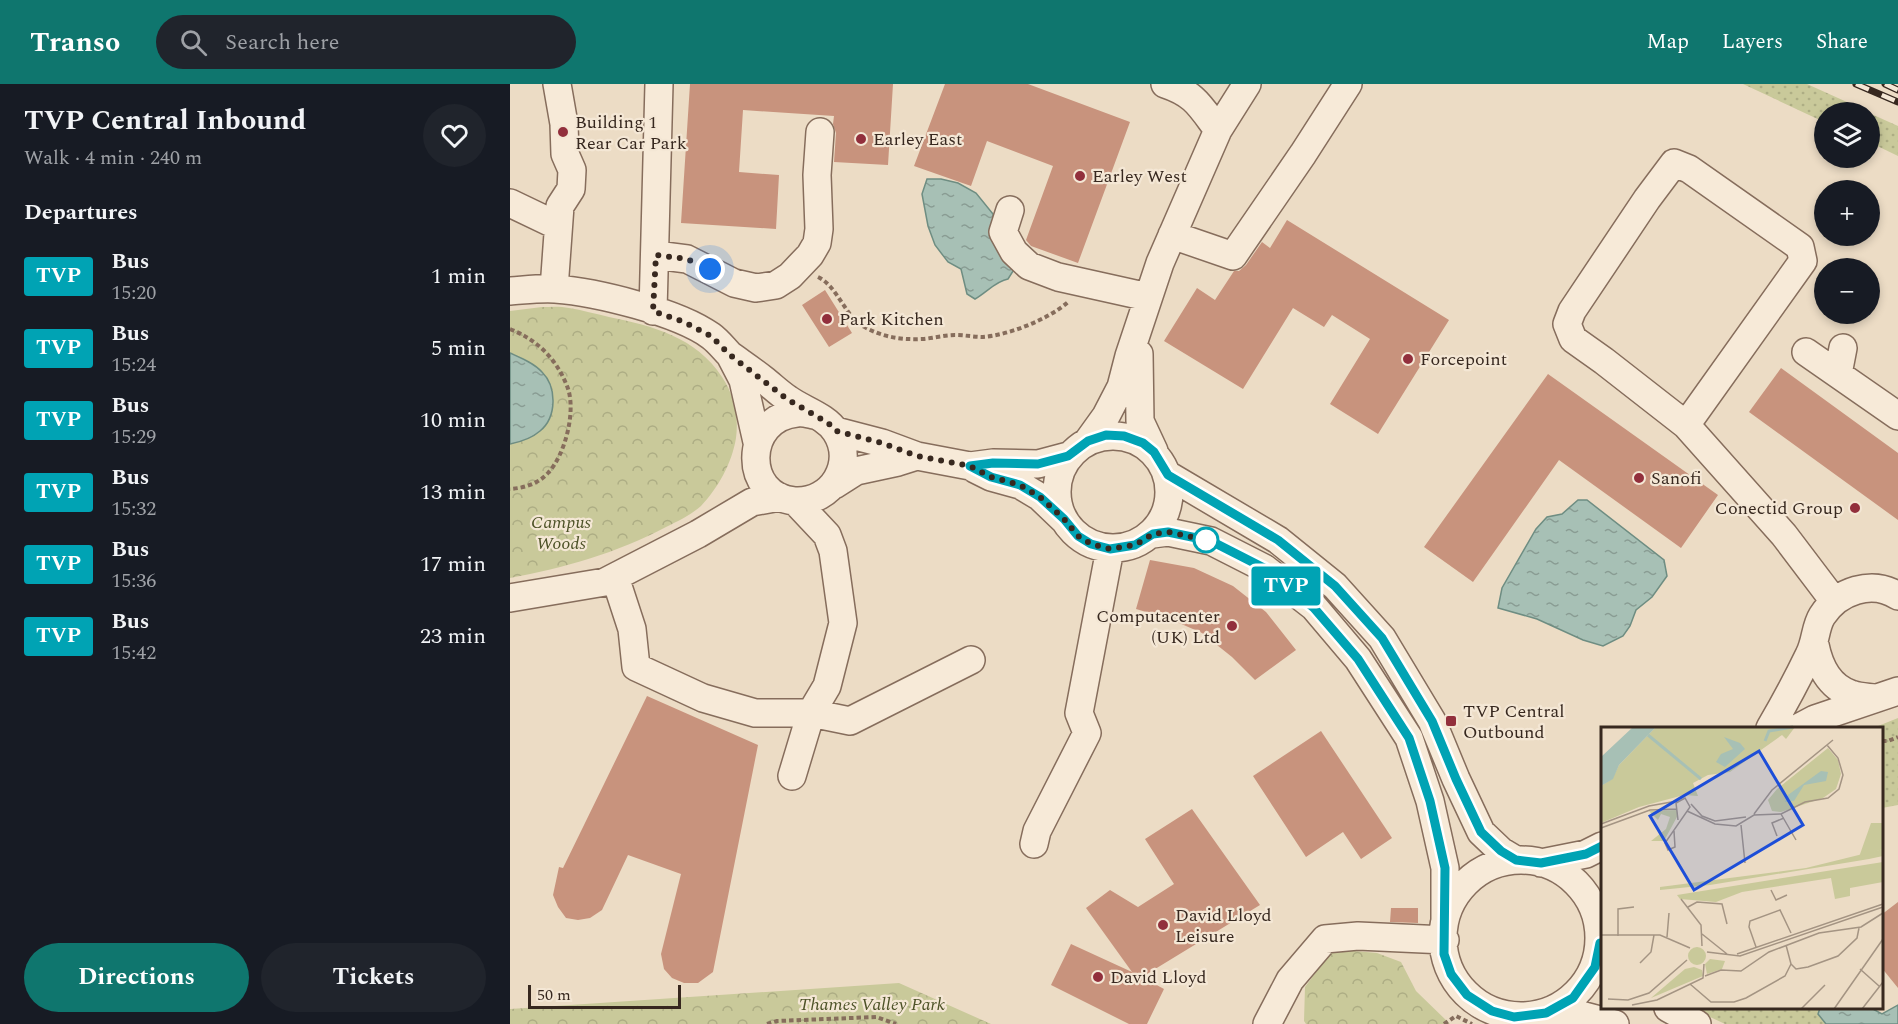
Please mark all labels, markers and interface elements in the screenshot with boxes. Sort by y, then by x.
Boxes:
search box [156,15,576,69]
text: Transo [30,21,120,64]
icon: search [177,26,210,59]
text: Search here [225,26,339,59]
text: Map [1647,26,1689,58]
text: Layers [1722,26,1783,58]
text: Share [1816,26,1868,58]
text: TVP Central Inbound [24,99,306,142]
map controls [1814,102,1880,324]
button: layers [1814,102,1880,168]
button: heart [423,104,486,167]
place label: Building 1 Rear Car Park [575,109,687,157]
marker: Building 1 Rear Car Park [556,125,570,139]
place label: Earley East [873,126,962,153]
marker: Earley East [854,132,868,146]
text: Walk · 4 min · 240 m [24,143,202,173]
place label: Earley West [1092,163,1187,190]
marker: Earley West [1073,169,1087,183]
button: + [1814,180,1880,246]
text: Departures [24,196,138,229]
text: Bus [111,245,149,278]
your location [695,254,725,284]
button: − [1814,258,1880,324]
text: TVP [36,260,81,292]
text: 1 min [431,260,486,293]
text: 15:20 [111,278,156,308]
place label: Park Kitchen [839,306,944,333]
marker: Park Kitchen [820,312,834,326]
text: Bus [111,317,149,350]
text: TVP [36,332,81,364]
text: 5 min [431,332,486,365]
place label: Forcepoint [1420,346,1507,373]
text: 15:24 [111,350,156,380]
marker: Forcepoint [1401,352,1415,366]
text: Bus [111,389,149,422]
text: TVP [36,404,81,436]
text: 10 min [420,404,486,437]
text: 15:29 [111,422,156,452]
text: Bus [111,461,149,494]
place label: Sanofi [1651,465,1702,492]
marker: Sanofi [1632,471,1646,485]
text: TVP [36,476,81,508]
text: 13 min [420,476,486,509]
text: 15:32 [111,494,156,524]
place label: Conectid Group [1715,495,1843,522]
marker: Conectid Group [1848,501,1862,515]
park label: Campus Woods [531,509,592,557]
unlabelled marker [1193,527,1219,553]
text: Bus [111,533,149,566]
text: TVP [36,548,81,580]
text: 17 min [420,548,486,581]
text: 15:36 [111,566,156,596]
line badge: TVP [1252,566,1320,606]
text: TVP [1263,570,1309,602]
place label: Computacenter (UK) Ltd [1096,603,1220,651]
text: Bus [111,605,149,638]
marker: Computacenter (UK) Ltd [1225,619,1239,633]
text: TVP [36,620,81,652]
text: 23 min [420,620,486,653]
text: 15:42 [111,638,156,668]
place label: TVP Central Outbound [1463,698,1565,746]
marker: TVP Central Outbound [1444,714,1458,728]
inset map [1601,727,1883,1009]
place label: David Lloyd Leisure [1175,902,1272,950]
marker: David Lloyd Leisure [1156,918,1170,932]
button: Directions [24,943,249,1012]
button: Tickets [261,943,486,1012]
place label: David Lloyd [1110,964,1207,991]
marker: David Lloyd [1091,970,1105,984]
scale bar [528,982,681,1010]
text: 50 m [537,983,571,1007]
park label: Thames Valley Park [799,991,946,1018]

